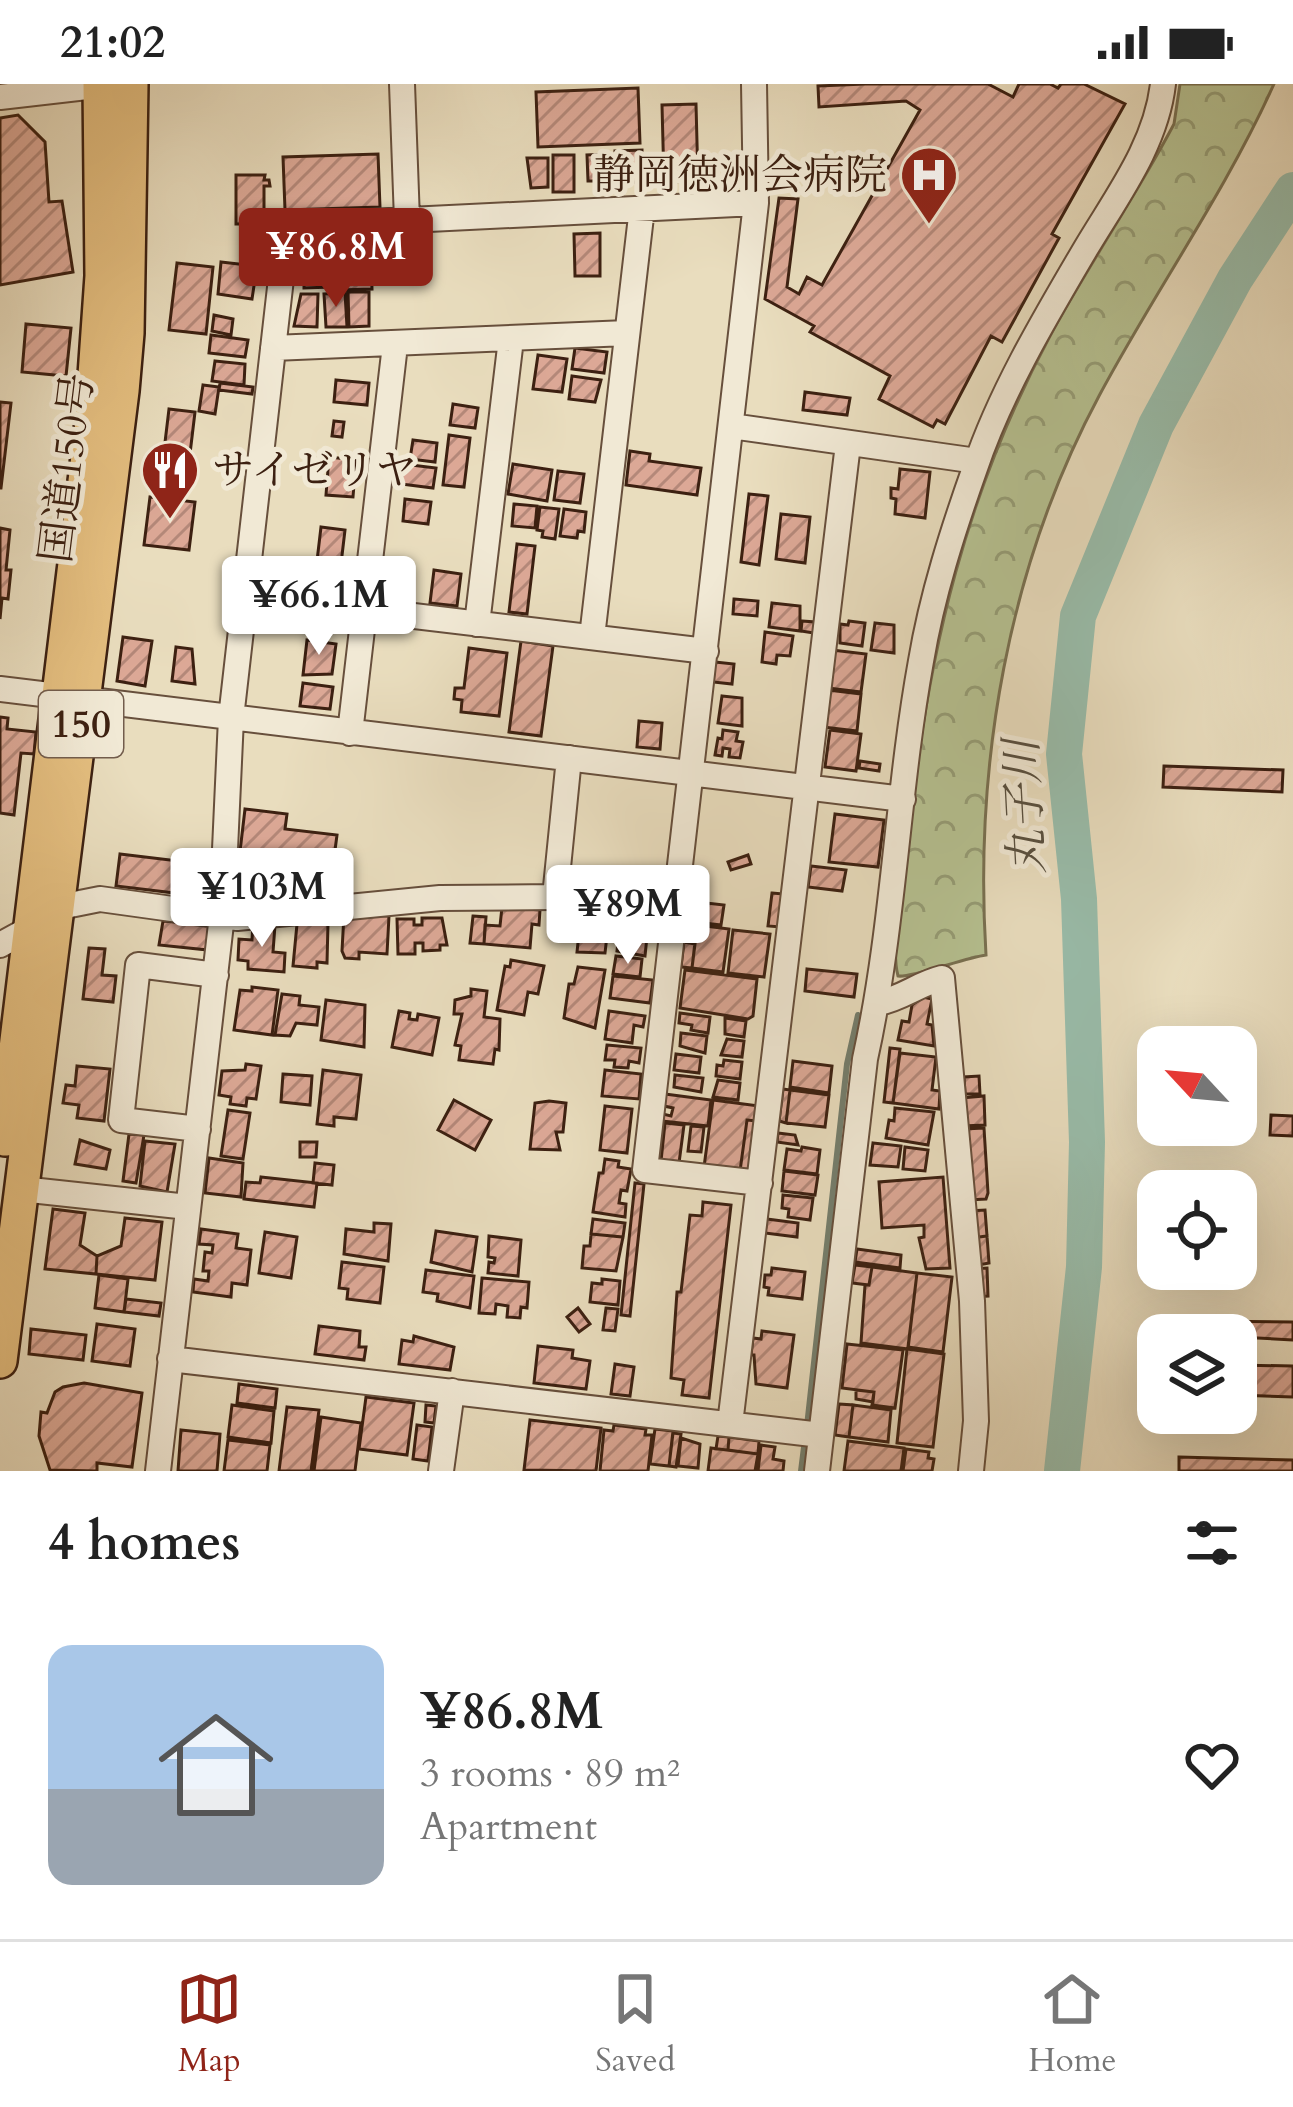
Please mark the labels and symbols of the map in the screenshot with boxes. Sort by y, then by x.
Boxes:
hospital icon: 静岡徳洲会病院 [898,144,960,226]
place label: 静岡徳洲会病院 [593,147,887,204]
pin: ¥86.8M [238,208,434,310]
street label: 国道150号 [27,370,107,566]
restaurant icon: サイゼリヤ [139,439,201,521]
place label: サイゼリヤ [212,442,417,499]
pin: ¥66.1M [221,556,417,658]
road number: 150 [39,691,123,757]
water label: 丸子川 [991,733,1059,876]
pin: ¥103M [178,848,346,950]
pin: ¥89M [557,865,699,967]
north arrow [1137,1026,1257,1146]

